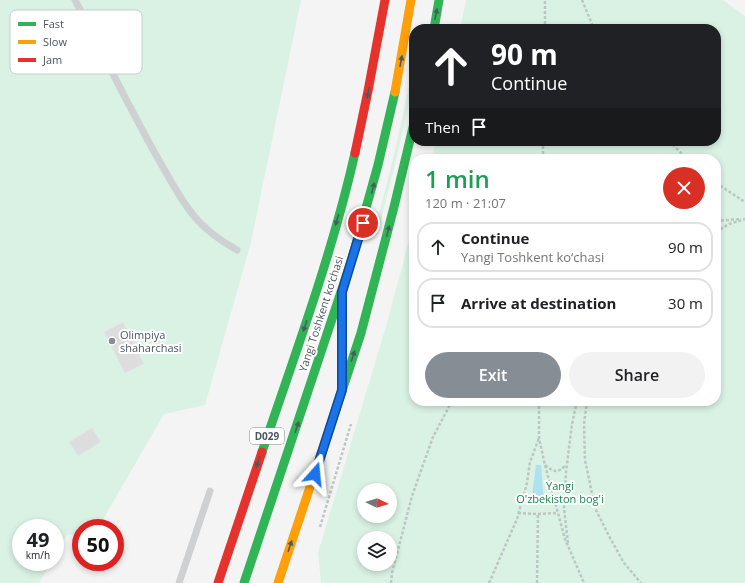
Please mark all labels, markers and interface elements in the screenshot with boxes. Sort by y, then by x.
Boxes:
one-way arrow [434,8,440,21]
legend [10,10,142,74]
text: Fast [43,16,64,31]
text: Slow [43,34,67,49]
text: 90 m [491,35,558,73]
icon: ahead [425,40,477,92]
text: Jam [42,52,62,67]
one-way arrow [398,55,404,67]
text: Continue [491,71,567,95]
one-way arrow [364,87,370,100]
icon: arrive [468,116,490,138]
text: Then [425,117,460,137]
text: 1 min [425,162,490,195]
button: close [663,167,705,209]
one-way arrow [370,181,376,194]
text: 120 m · 21:07 [425,194,506,212]
pin [346,206,380,240]
icon: arrive [352,212,374,234]
one-way arrow [334,214,340,226]
one-way arrow [385,225,391,237]
text: Continue [461,228,529,248]
icon: ahead [427,236,449,258]
text: 90 m [668,237,703,257]
text: Yangi Toshkent ko‘chasi [461,248,604,266]
street label: Yangi Toshkent ko‘chasi [295,254,346,374]
icon: arrive [427,292,449,314]
text: Arrive at destination [461,293,616,313]
text: 30 m [668,293,703,313]
one-way arrow [301,320,307,332]
place label: Olimpiya shaharchasi [120,327,182,355]
marker: Olimpiya shaharchasi [107,336,117,346]
one-way arrow [350,350,356,362]
button: Exit [425,352,561,398]
button: Share [569,352,705,398]
one-way arrow [294,420,300,432]
road number: D029 [250,428,284,444]
position arrow [294,453,336,495]
one-way arrow [255,457,261,469]
park label: Yangi O'zbekiston bog'i [516,478,604,506]
north arrow [357,483,397,523]
map controls [357,483,397,571]
speed limit sign: 50 [72,519,124,571]
text: 49 [27,526,49,553]
button: layers [357,531,397,571]
one-way arrow [287,540,293,552]
text: km/h [26,548,50,562]

